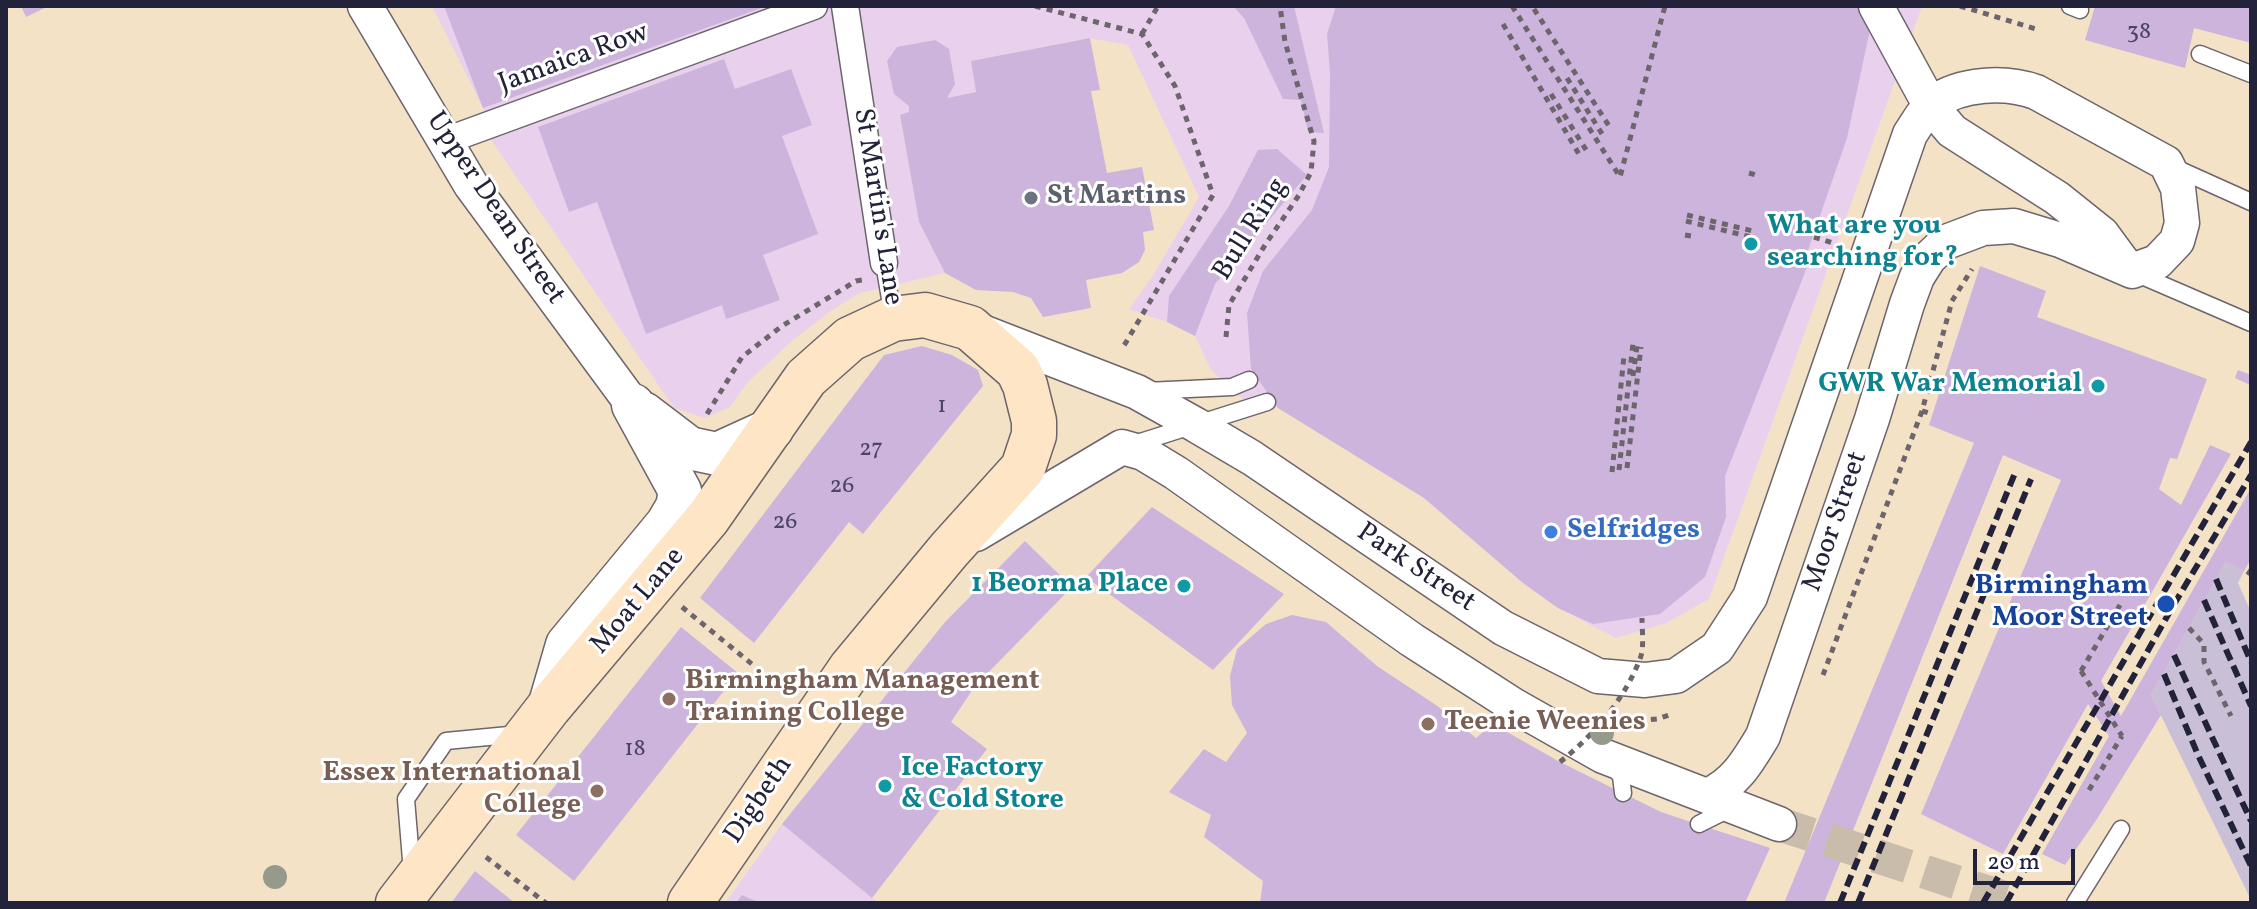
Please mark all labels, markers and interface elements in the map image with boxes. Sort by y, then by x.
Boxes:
street label: Jamaica Row [494,17,654,103]
house number: 38 [2127,20,2151,48]
street label: Upper Dean Street [417,106,571,312]
street label: St Martin's Lane [844,106,908,308]
street label: Bull Ring [1207,173,1297,287]
place label: St Martins [1047,181,1186,215]
marker: St Martins [1022,189,1040,207]
place label: What are you searching for? [1767,211,1958,277]
marker: What are you searching for? [1742,235,1760,253]
place label: GWR War Memorial [1818,369,2082,403]
marker: GWR War Memorial [2089,377,2107,395]
house number: 1 [937,394,947,422]
house number: 27 [859,437,883,465]
street label: Moor Street [1797,447,1877,597]
house number: 26 [829,474,855,502]
house number: 26 [772,510,798,538]
place label: Selfridges [1567,515,1700,549]
street label: Park Street [1349,517,1481,621]
marker: Selfridges [1542,523,1560,541]
street label: Moat Lane [585,542,693,662]
place label: 1 Beorma Place [971,569,1168,603]
place label: Birmingham Moor Street [1975,571,2148,637]
marker: 1 Beorma Place [1175,577,1193,595]
marker: Birmingham Moor Street [2155,593,2177,615]
place label: Birmingham Management Training College [685,666,1039,732]
marker: Birmingham Management Training College [660,690,678,708]
place label: Teenie Weenies [1444,707,1646,741]
marker: Teenie Weenies [1419,715,1437,733]
house number: 18 [624,737,646,765]
street label: Digbeth [719,751,801,851]
place label: Ice Factory & Cold Store [901,753,1064,819]
place label: Essex International College [322,758,581,824]
marker: Ice Factory & Cold Store [876,777,894,795]
marker: Essex International College [588,782,606,800]
scale bar [1977,833,2079,883]
text: 20 m [1987,846,2040,880]

